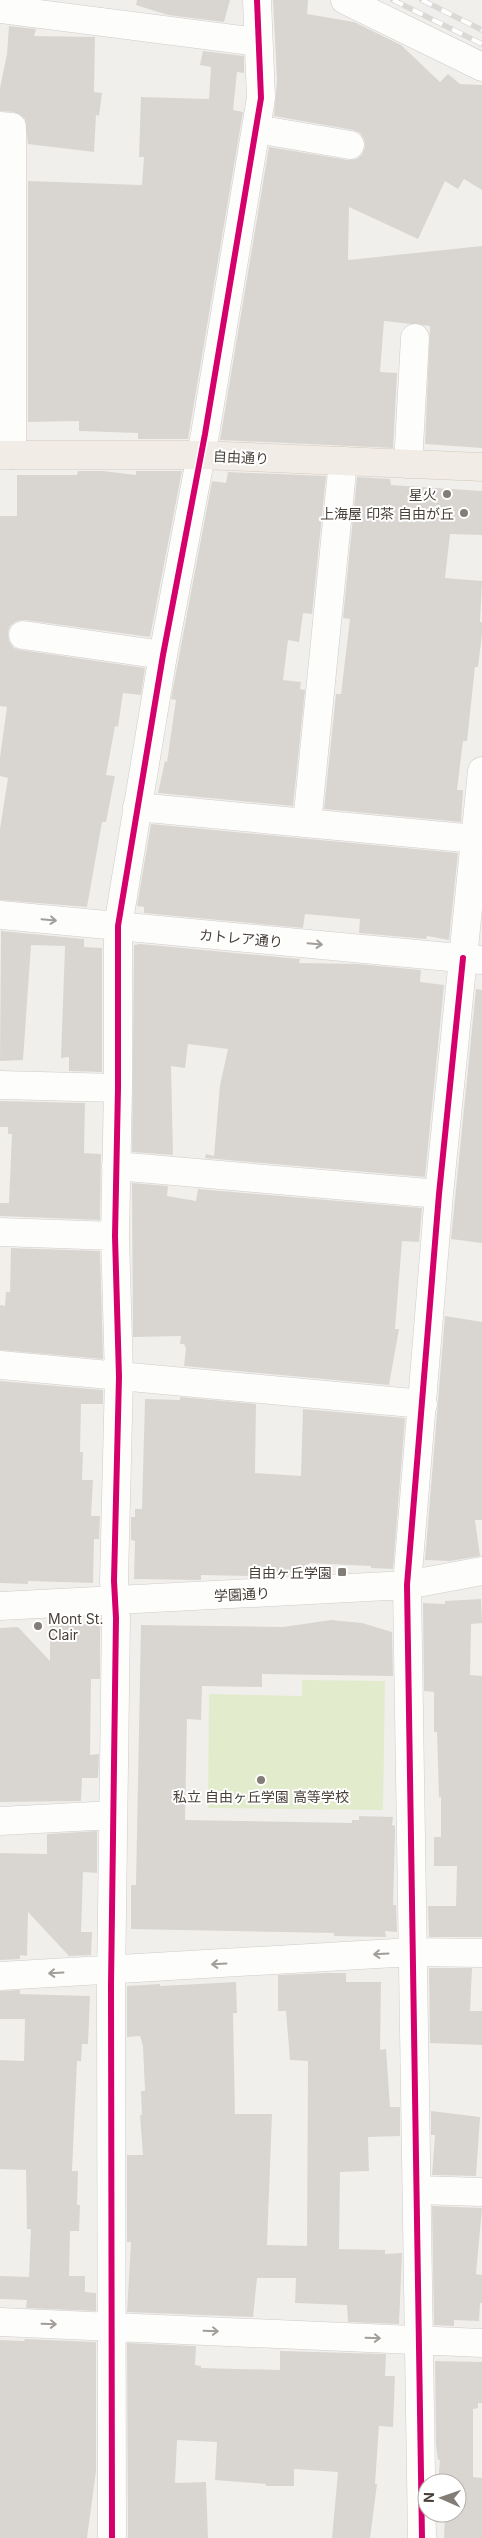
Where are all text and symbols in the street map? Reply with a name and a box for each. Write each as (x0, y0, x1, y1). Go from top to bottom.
street label: 自由通り (213, 447, 269, 467)
place label: 星火 (409, 486, 437, 503)
marker: 星火 (441, 488, 453, 500)
place label: 上海屋 印茶 自由が丘 (320, 505, 454, 522)
marker: 上海屋 印茶 自由が丘 (458, 507, 470, 519)
one-way arrow (40, 915, 56, 925)
street label: カトレア通り (198, 926, 284, 950)
one-way arrow (307, 940, 323, 949)
place label: 自由ヶ丘学園 (248, 1564, 332, 1581)
marker: 自由ヶ丘学園 (336, 1566, 348, 1578)
street label: 学園通り (214, 1584, 270, 1604)
place label: Mont St. Clair (48, 1610, 103, 1643)
marker: Mont St. Clair (32, 1620, 44, 1632)
marker: 私立 自由ヶ丘学園 高等学校 (255, 1774, 267, 1786)
place label: 私立 自由ヶ丘学園 高等学校 (173, 1788, 349, 1805)
one-way arrow (373, 1950, 389, 1959)
one-way arrow (211, 1959, 227, 1968)
one-way arrow (49, 1968, 65, 1977)
one-way arrow (40, 2319, 56, 2329)
one-way arrow (202, 2326, 219, 2336)
one-way arrow (365, 2333, 381, 2343)
north arrow (417, 2473, 467, 2523)
text: N (420, 2492, 437, 2503)

